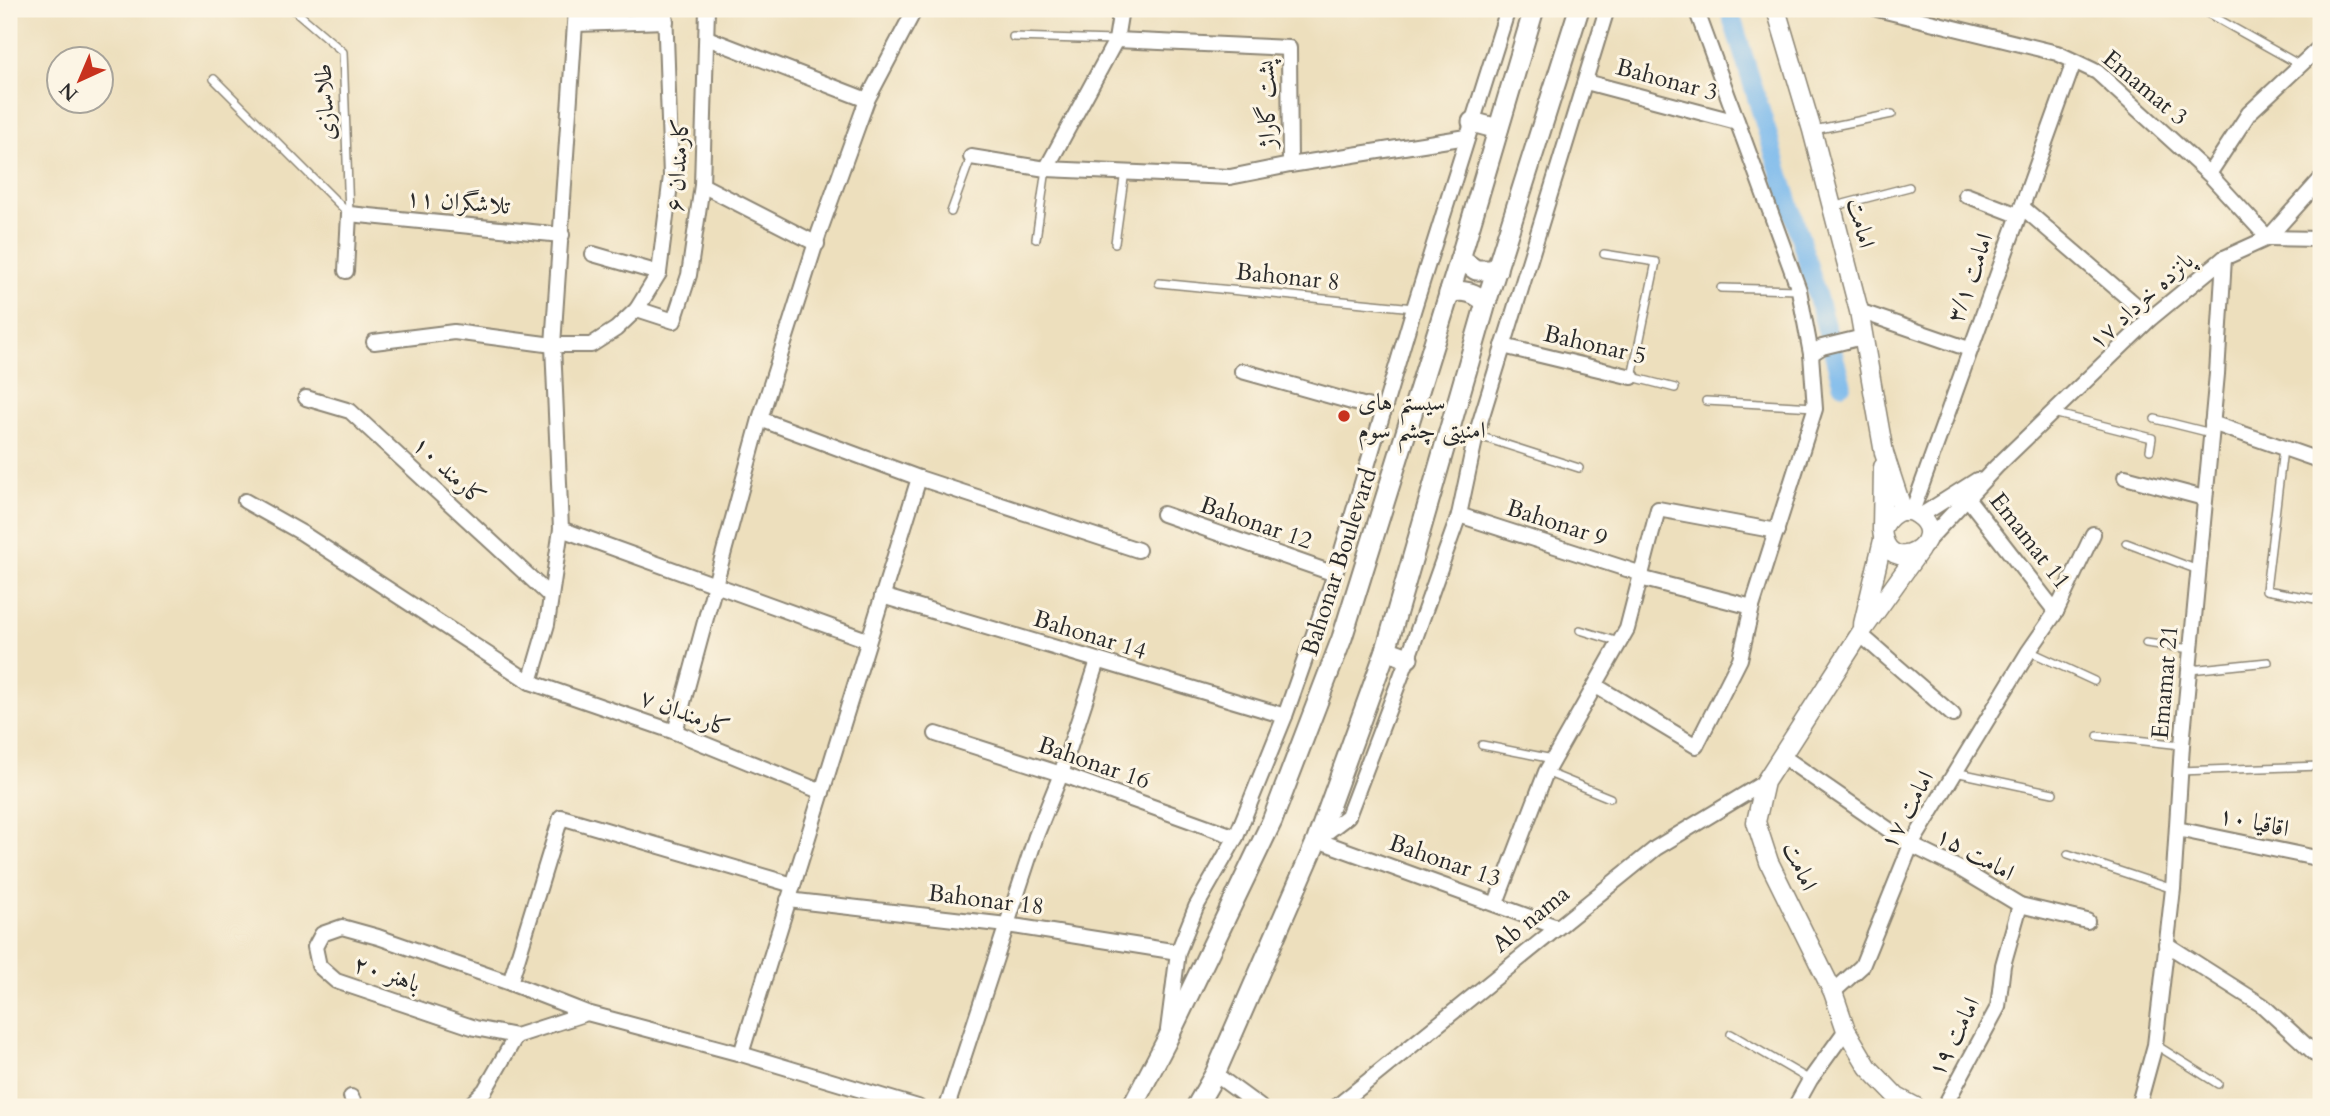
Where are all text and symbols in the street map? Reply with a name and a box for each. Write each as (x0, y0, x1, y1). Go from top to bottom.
street label: Emamat 3 (2095, 42, 2195, 134)
north arrow (46, 46, 116, 116)
street label: Bahonar 3 (1612, 51, 1722, 109)
street label: پشت گاراژ (1250, 58, 1284, 150)
street label: طلاسازی (307, 63, 343, 141)
text: N (54, 76, 84, 107)
street label: کارمندان ۶ (658, 117, 698, 213)
street label: تلاشگران ۱۱ (405, 181, 512, 223)
street label: امامت (1839, 194, 1883, 252)
street label: امامت ۳/۱ (1939, 229, 2001, 327)
street label: پانزده خرداد ۱۷ (2081, 244, 2202, 357)
street label: Bahonar 8 (1234, 255, 1342, 299)
street label: Bahonar 5 (1540, 317, 1650, 373)
place label: سیستم های امنیتی چشم سوم (1358, 386, 1486, 454)
marker: سیستم های امنیتی چشم سوم (1336, 408, 1352, 424)
street label: کارمند ۱۰ (405, 429, 493, 513)
street label: Bahonar Boulevard (1293, 464, 1385, 660)
street label: Emamat 11 (1982, 486, 2078, 596)
street label: Bahonar 12 (1195, 488, 1317, 558)
street label: Bahonar 9 (1502, 491, 1612, 555)
street label: Bahonar 14 (1029, 602, 1151, 668)
street label: Emamat 21 (2144, 623, 2186, 741)
street label: کارمندان ۷ (635, 681, 735, 745)
street label: Bahonar 16 (1033, 728, 1155, 798)
street label: امامت ۱۷ (1872, 765, 1942, 855)
street label: اقاقیا ۱۰ (2216, 799, 2292, 845)
street label: امامت ۱۵ (1930, 819, 2020, 889)
street label: Bahonar 13 (1384, 826, 1506, 896)
street label: امامت (1775, 836, 1825, 896)
street label: Bahonar 18 (926, 877, 1046, 923)
street label: Ab nama (1485, 877, 1577, 960)
street label: باهنر ۲۰ (349, 947, 425, 1001)
street label: امامت ۱۹ (1920, 992, 1988, 1082)

